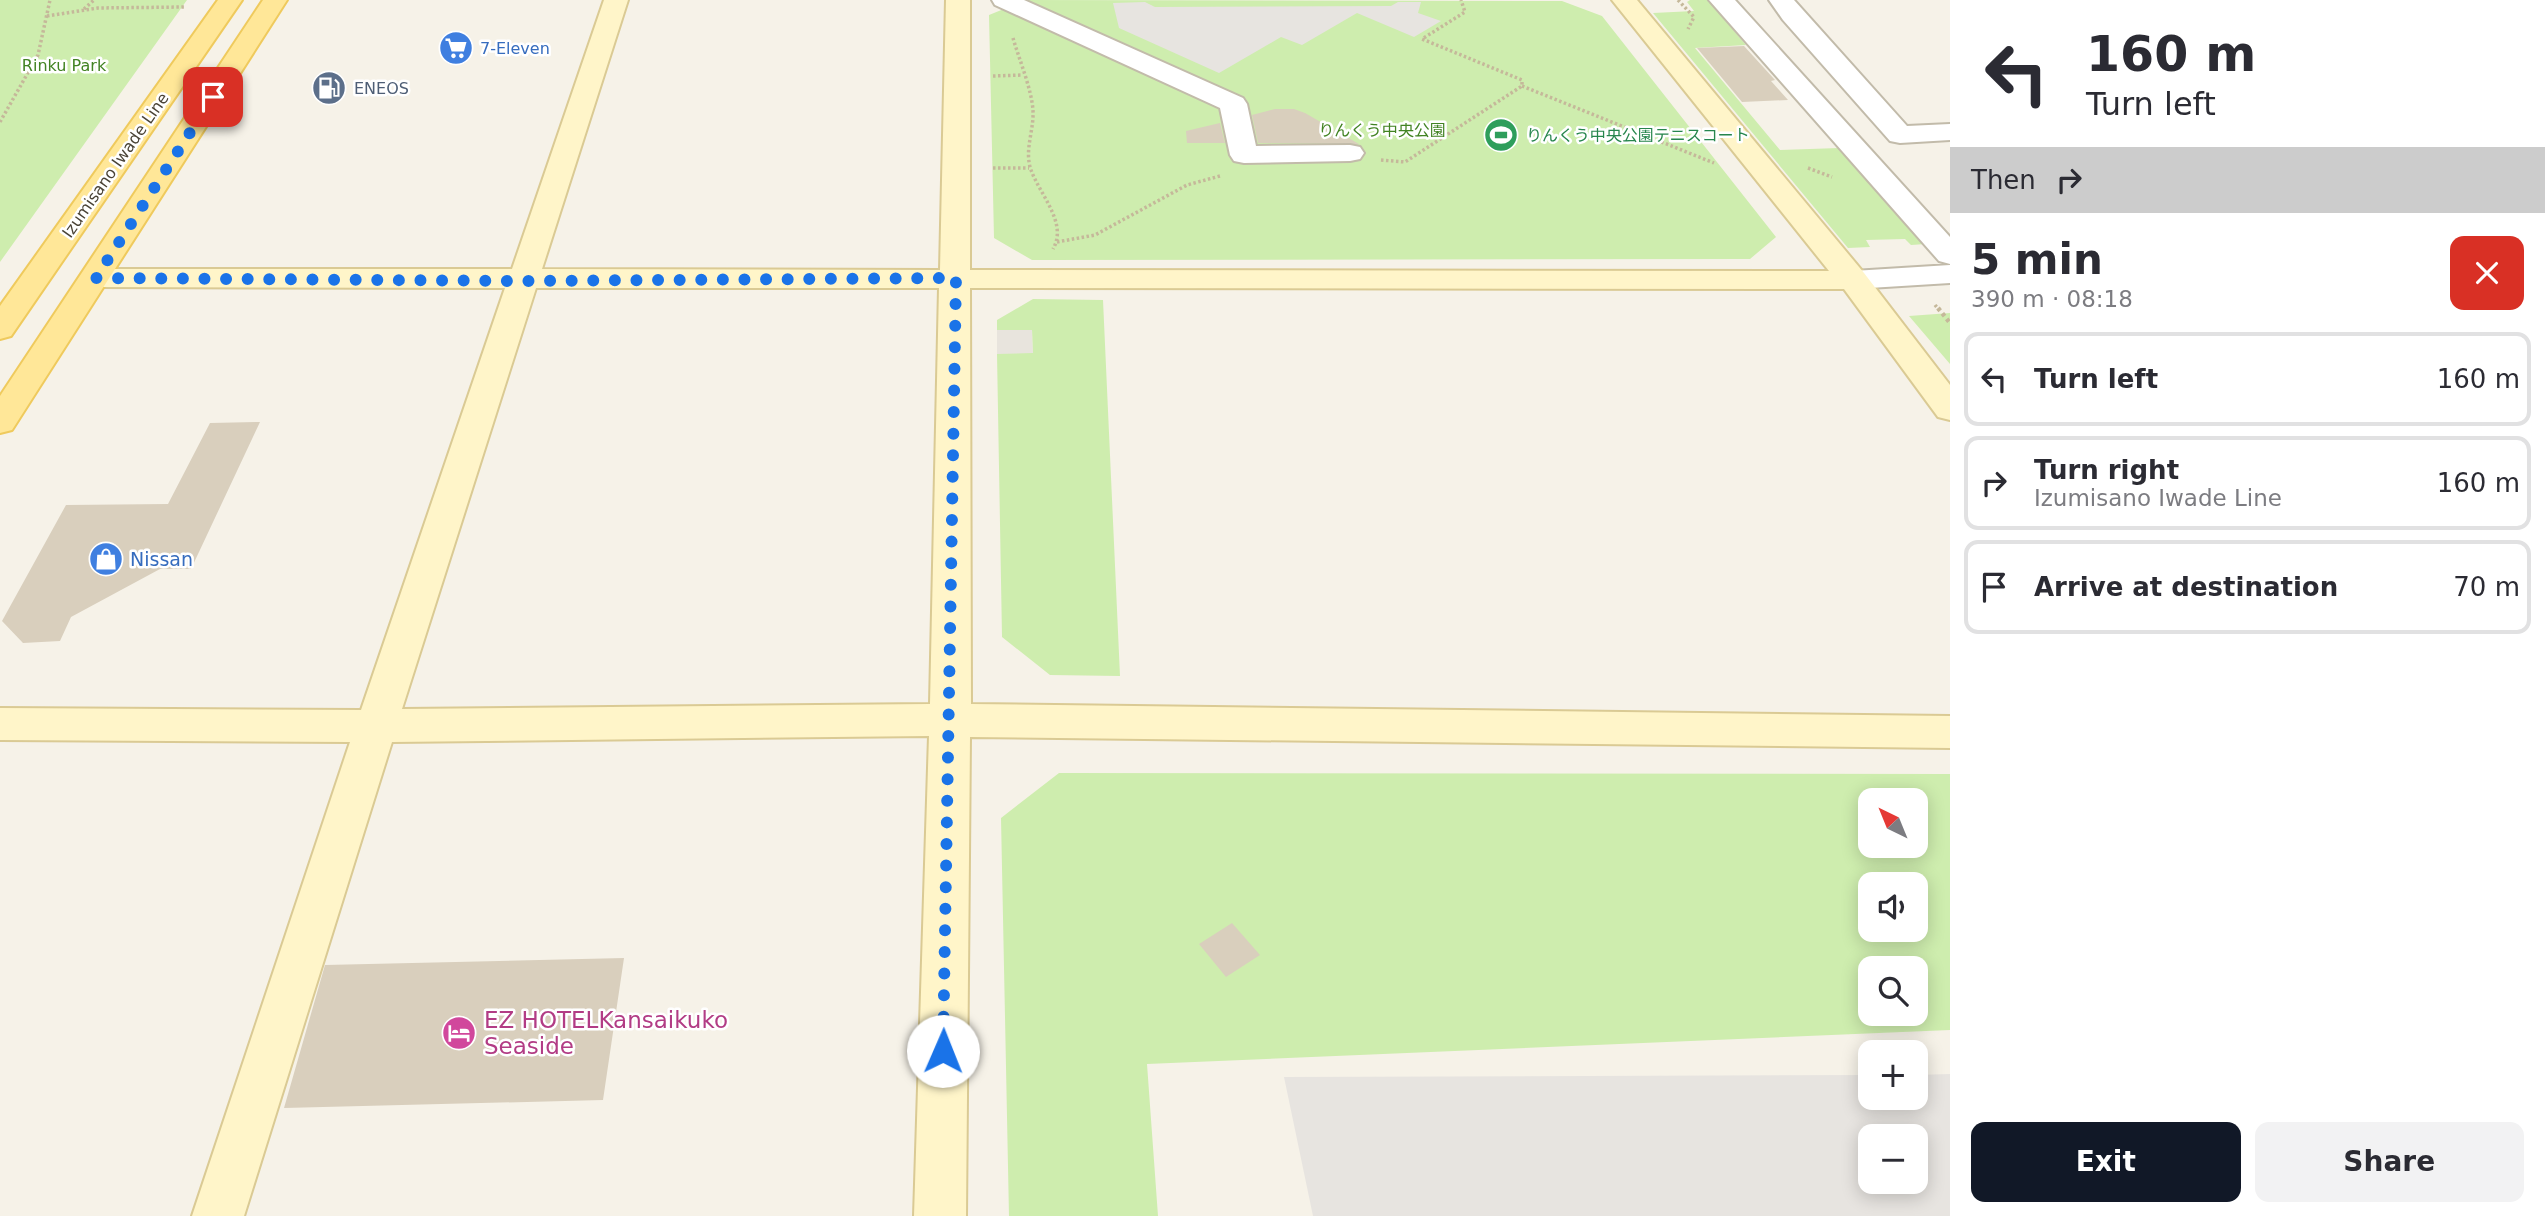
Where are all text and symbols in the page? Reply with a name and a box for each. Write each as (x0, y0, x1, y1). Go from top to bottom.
text: 160 m (2086, 26, 2256, 83)
icon: left (1971, 28, 2062, 119)
supermarket icon: 7-Eleven (437, 29, 475, 67)
place label: 7-Eleven (480, 39, 550, 58)
park label: Rinku Park (22, 56, 107, 75)
pin (183, 67, 243, 127)
fuel station icon: ENEOS (310, 69, 348, 107)
icon: arrive (194, 78, 232, 116)
place label: ENEOS (354, 79, 409, 98)
text: Turn left (2086, 85, 2216, 123)
street label: Izumisano Iwade Line (58, 89, 173, 241)
sports icon: りんくう中央公園テニスコート (1482, 116, 1520, 154)
park label: りんくう中央公園 (1318, 121, 1446, 140)
place label: りんくう中央公園テニスコート (1526, 126, 1750, 145)
icon: right (2050, 161, 2088, 199)
text: Then (1971, 165, 2036, 195)
text: 5 min (1971, 235, 2103, 284)
button: close (2450, 236, 2524, 310)
text: 390 m · 08:18 (1971, 286, 2133, 312)
icon: left (1975, 360, 2013, 398)
text: Turn left (2034, 364, 2158, 394)
text: 160 m (2437, 364, 2520, 394)
text: Turn right (2034, 455, 2179, 485)
icon: right (1975, 464, 2013, 502)
text: 160 m (2437, 468, 2520, 498)
text: Izumisano Iwade Line (2034, 485, 2282, 511)
shop icon: Nissan (87, 540, 125, 578)
place label: Nissan (130, 548, 193, 570)
icon: arrive (1975, 568, 2013, 606)
text: Arrive at destination (2034, 572, 2338, 602)
text: 70 m (2453, 572, 2520, 602)
north arrow (1858, 788, 1928, 858)
map controls (1858, 788, 1928, 1194)
button: sound (1858, 872, 1928, 942)
button: search (1858, 956, 1928, 1026)
place label: EZ HOTELKansaikuko Seaside (484, 1007, 728, 1059)
hotel icon: EZ HOTELKansaikuko Seaside (440, 1014, 478, 1052)
position arrow (906, 1014, 980, 1088)
button: + (1858, 1040, 1928, 1110)
button: Exit (1971, 1122, 2241, 1202)
button: Share (2255, 1122, 2524, 1202)
button: − (1858, 1124, 1928, 1194)

